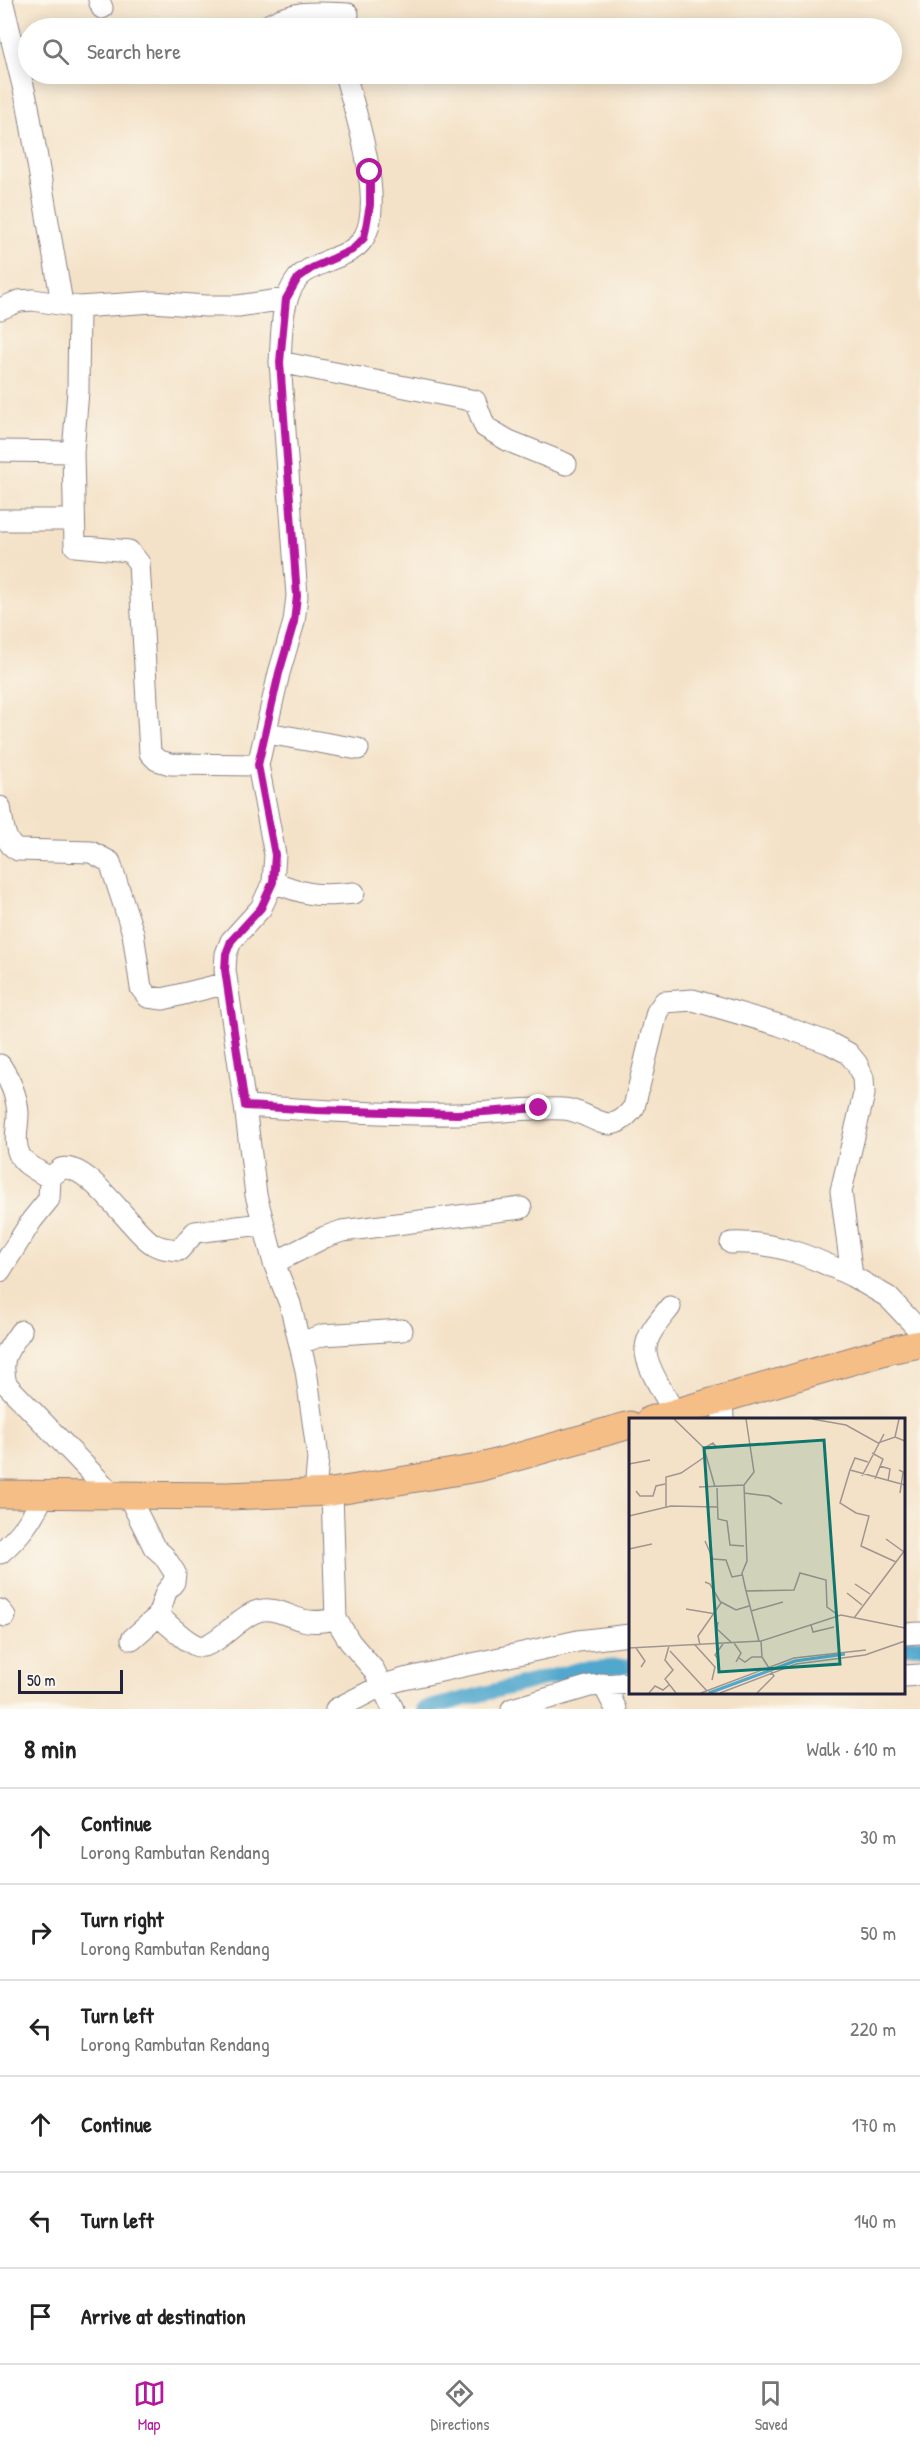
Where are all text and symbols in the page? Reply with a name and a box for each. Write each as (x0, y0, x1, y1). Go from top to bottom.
search box (18, 18, 902, 84)
icon: search (39, 35, 72, 68)
text: Search here (87, 36, 181, 66)
route start (356, 158, 382, 184)
route end (525, 1094, 551, 1120)
inset map (629, 1418, 905, 1694)
scale bar (18, 1667, 123, 1694)
text: 50 m (27, 1669, 56, 1691)
text: 8 min (24, 1731, 77, 1766)
text: Walk · 610 m (807, 1735, 896, 1762)
text: Continue (81, 1808, 152, 1838)
icon: ahead (24, 1820, 57, 1853)
text: 30 m (860, 1823, 896, 1850)
text: Lorong Rambutan Rendang (81, 1838, 270, 1865)
text: Turn right (81, 1904, 164, 1934)
icon: right (24, 1916, 57, 1949)
text: 50 m (860, 1919, 896, 1946)
text: Lorong Rambutan Rendang (81, 1934, 270, 1961)
text: Turn left (81, 2000, 154, 2030)
icon: left (24, 2012, 57, 2045)
text: 220 m (850, 2015, 896, 2042)
text: Lorong Rambutan Rendang (81, 2030, 270, 2057)
icon: ahead (24, 2108, 57, 2141)
text: Continue (81, 2109, 152, 2139)
text: 170 m (852, 2111, 896, 2138)
icon: left (24, 2204, 57, 2237)
text: Turn left (81, 2205, 154, 2235)
text: 140 m (854, 2207, 896, 2234)
icon: arrive (24, 2300, 57, 2333)
text: Arrive at destination (81, 2301, 246, 2331)
tab: Map (133, 2377, 166, 2435)
tab: Directions (431, 2377, 489, 2435)
tab: Saved (754, 2377, 787, 2435)

